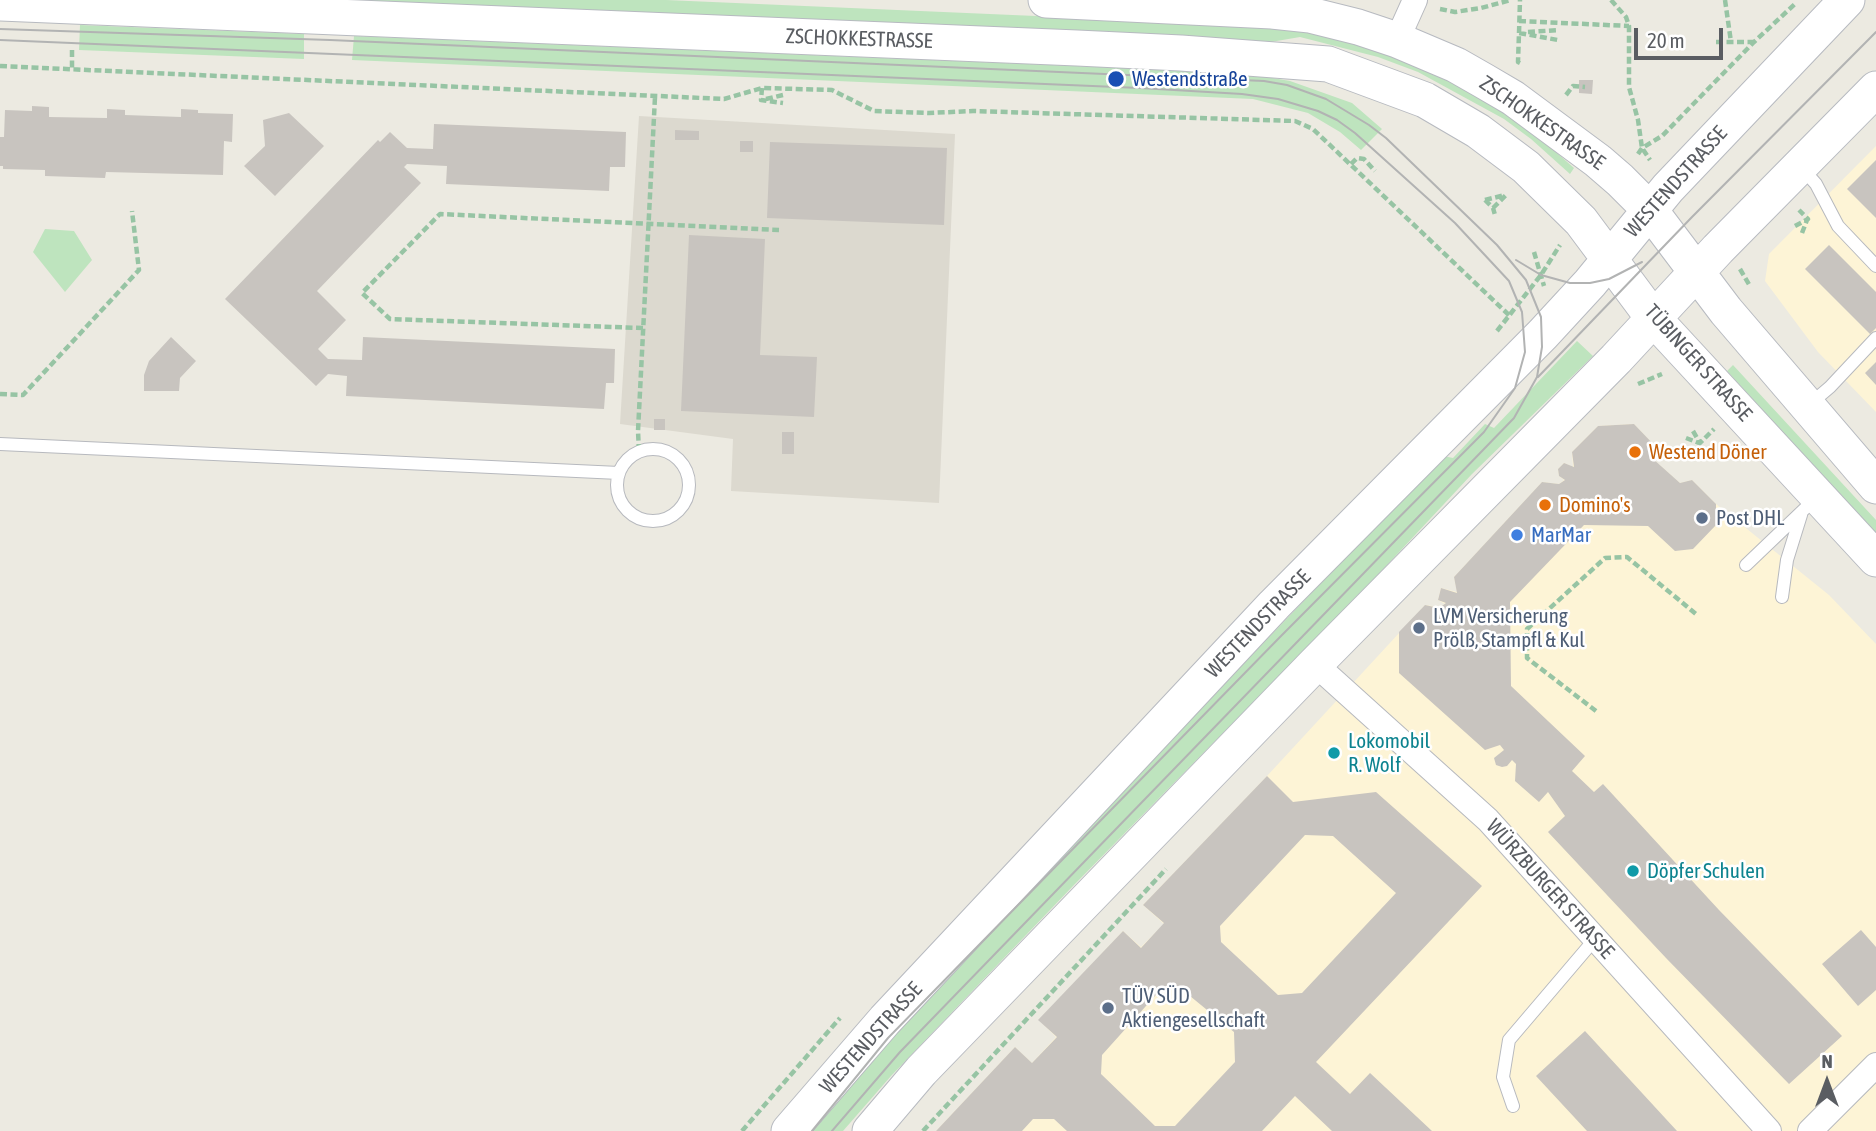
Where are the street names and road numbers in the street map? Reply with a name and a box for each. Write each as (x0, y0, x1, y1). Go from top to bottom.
street label: ZSCHOKKESTRASSE (785, 24, 933, 54)
street label: ZSCHOKKESTRASSE (1475, 70, 1609, 176)
street label: WESTENDSTRASSE (1620, 121, 1732, 243)
street label: TÜBINGER STRASSE (1639, 300, 1757, 426)
street label: WESTENDSTRASSE (1200, 565, 1316, 683)
street label: WÜRZBURGER STRASSE (1481, 814, 1619, 964)
street label: WESTENDSTRASSE (815, 977, 927, 1099)

